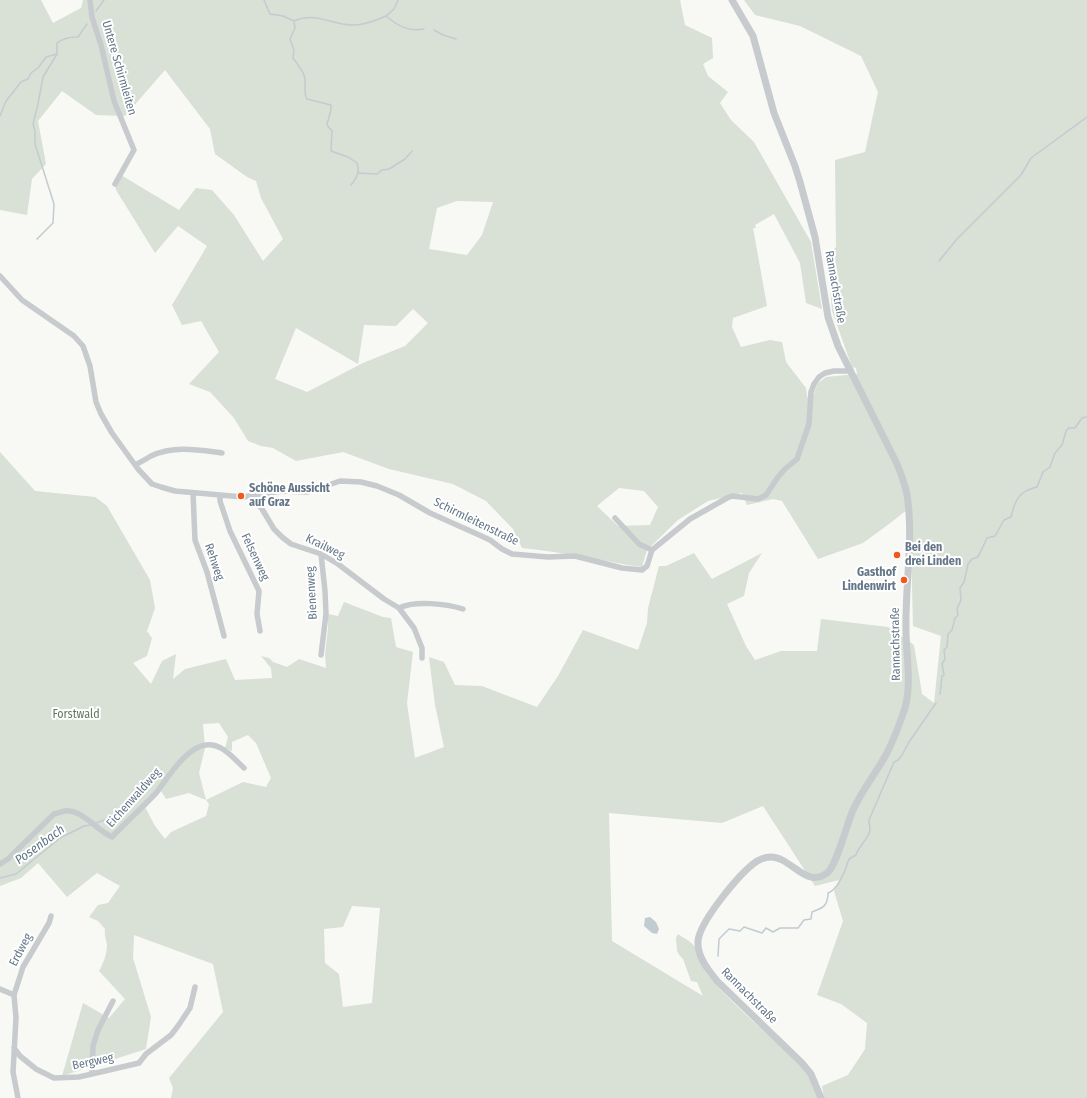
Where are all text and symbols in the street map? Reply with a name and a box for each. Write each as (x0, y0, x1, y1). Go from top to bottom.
street label: Untere Schirmleiten (99, 19, 139, 117)
street label: Rannachstraße (822, 250, 848, 324)
place label: Schöne Aussicht auf Graz (249, 482, 330, 510)
marker: Schöne Aussicht auf Graz (236, 491, 246, 501)
street label: Schirmleitenstraße (431, 495, 521, 549)
street label: Felsenweg (238, 531, 272, 583)
street label: Krailweg (303, 531, 347, 563)
place label: Bei den drei Linden (905, 541, 961, 569)
street label: Rehweg (201, 542, 227, 582)
marker: Bei den drei Linden (892, 550, 902, 560)
street label: Bienenweg (303, 566, 321, 620)
place label: Gasthof Lindenwirt (842, 566, 896, 594)
marker: Gasthof Lindenwirt (899, 575, 909, 585)
street label: Rannachstraße (888, 607, 904, 681)
park label: Forstwald (52, 708, 100, 722)
street label: Eichenwaldweg (104, 765, 164, 831)
water label: Posenbach (12, 822, 68, 868)
street label: Erdweg (6, 931, 36, 969)
street label: Rannachstraße (718, 965, 780, 1027)
street label: Bergweg (71, 1051, 115, 1073)

